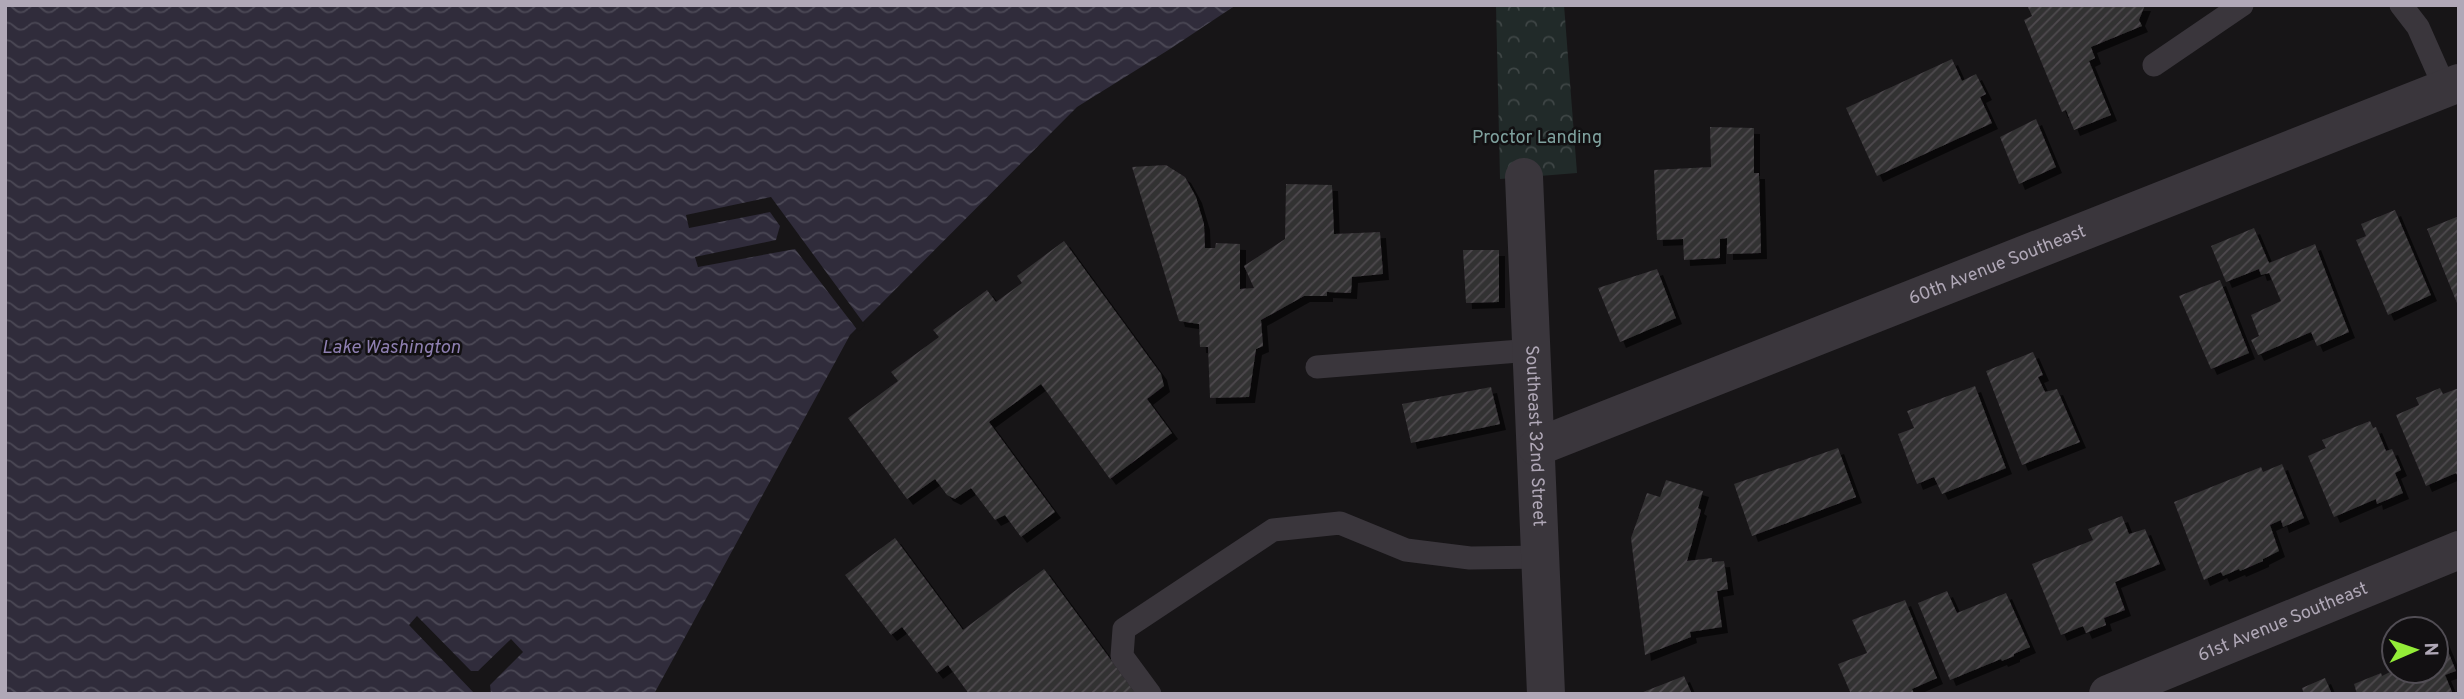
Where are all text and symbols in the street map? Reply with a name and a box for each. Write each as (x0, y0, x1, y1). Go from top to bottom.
park label: Proctor Landing (1472, 127, 1602, 150)
street label: 60th Avenue Southeast (1906, 220, 2089, 311)
water label: Lake Washington (322, 336, 461, 360)
street label: Southeast 32nd Street (1520, 344, 1550, 527)
street label: 61st Avenue Southeast (2194, 577, 2371, 667)
north arrow (2380, 615, 2450, 685)
text: N (2418, 642, 2442, 657)

